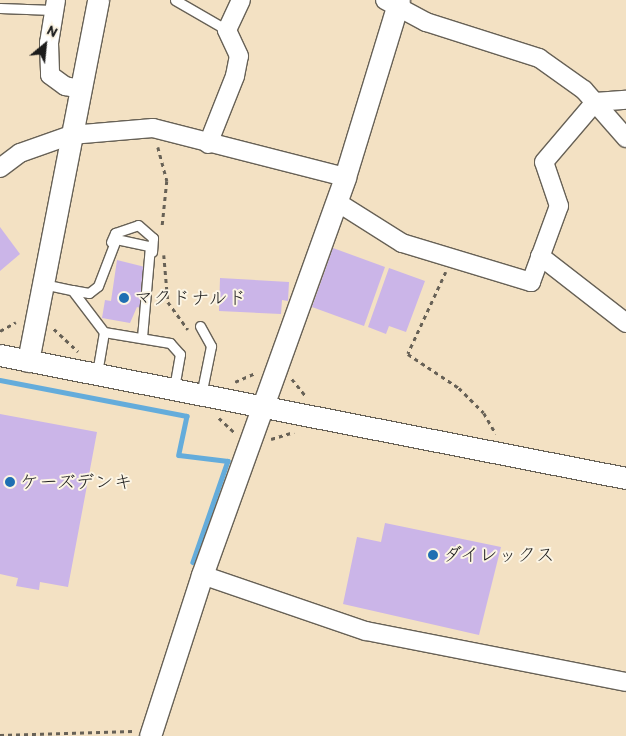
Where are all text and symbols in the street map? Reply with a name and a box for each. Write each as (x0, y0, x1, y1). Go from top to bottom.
north arrow (20, 20, 70, 70)
text: N (44, 22, 60, 41)
place label: マクドナルド (134, 287, 248, 309)
marker: マクドナルド (118, 292, 130, 304)
place label: ケーズデンキ (20, 471, 134, 493)
marker: ケーズデンキ (4, 476, 16, 488)
place label: ダイレックス (443, 544, 557, 566)
marker: ダイレックス (427, 549, 439, 561)

